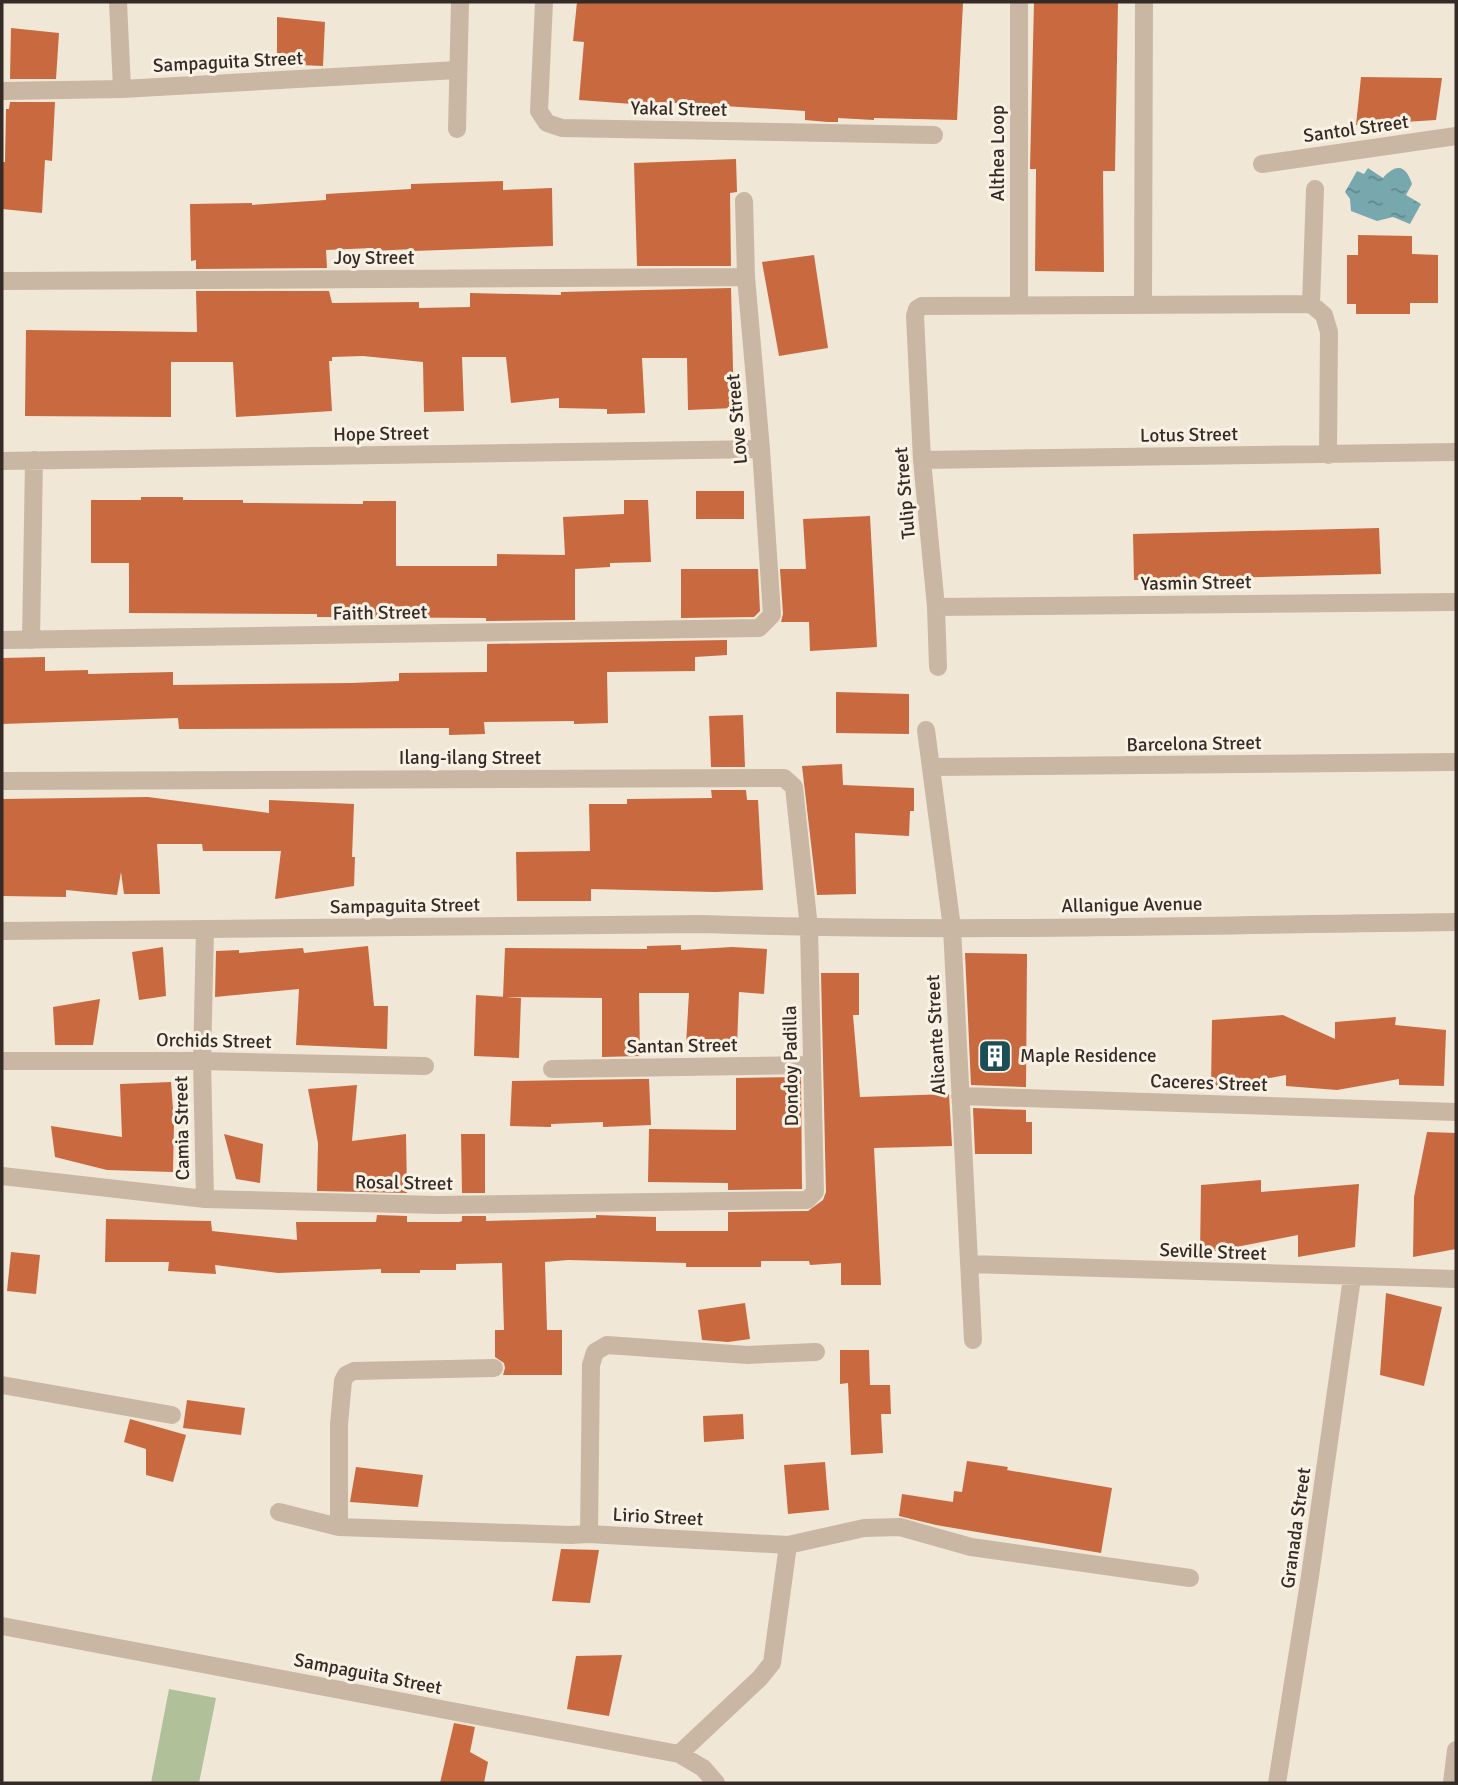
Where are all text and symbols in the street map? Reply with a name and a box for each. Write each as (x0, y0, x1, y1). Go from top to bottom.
street label: Sampaguita Street (152, 46, 304, 78)
street label: Yakal Street (630, 96, 728, 122)
street label: Althea Loop (986, 105, 1010, 201)
street label: Santol Street (1302, 110, 1411, 148)
street label: Joy Street (334, 246, 415, 270)
street label: Love Street (721, 372, 753, 465)
street label: Hope Street (333, 421, 430, 447)
street label: Lotus Street (1140, 422, 1239, 448)
street label: Tulip Street (889, 446, 921, 540)
street label: Yasmin Street (1140, 570, 1252, 596)
street label: Faith Street (332, 600, 428, 626)
street label: Barcelona Street (1126, 731, 1262, 757)
street label: Ilang-ilang Street (399, 746, 542, 770)
street label: Allanigue Avenue (1061, 892, 1203, 918)
street label: Sampaguita Street (330, 893, 481, 919)
street label: Alicante Street (921, 974, 951, 1096)
street label: Dondoy Padilla (778, 1005, 804, 1127)
street label: Orchids Street (156, 1028, 272, 1054)
street label: Santan Street (626, 1033, 738, 1059)
building icon: Maple Residence (976, 1037, 1014, 1075)
place label: Maple Residence (1020, 1044, 1157, 1068)
street label: Caceres Street (1150, 1069, 1268, 1097)
street label: Camia Street (169, 1075, 195, 1180)
street label: Rosal Street (355, 1170, 454, 1196)
street label: Seville Street (1159, 1238, 1267, 1266)
street label: Granada Street (1276, 1466, 1316, 1590)
street label: Lirio Street (612, 1503, 704, 1531)
street label: Sampaguita Street (292, 1648, 444, 1700)

